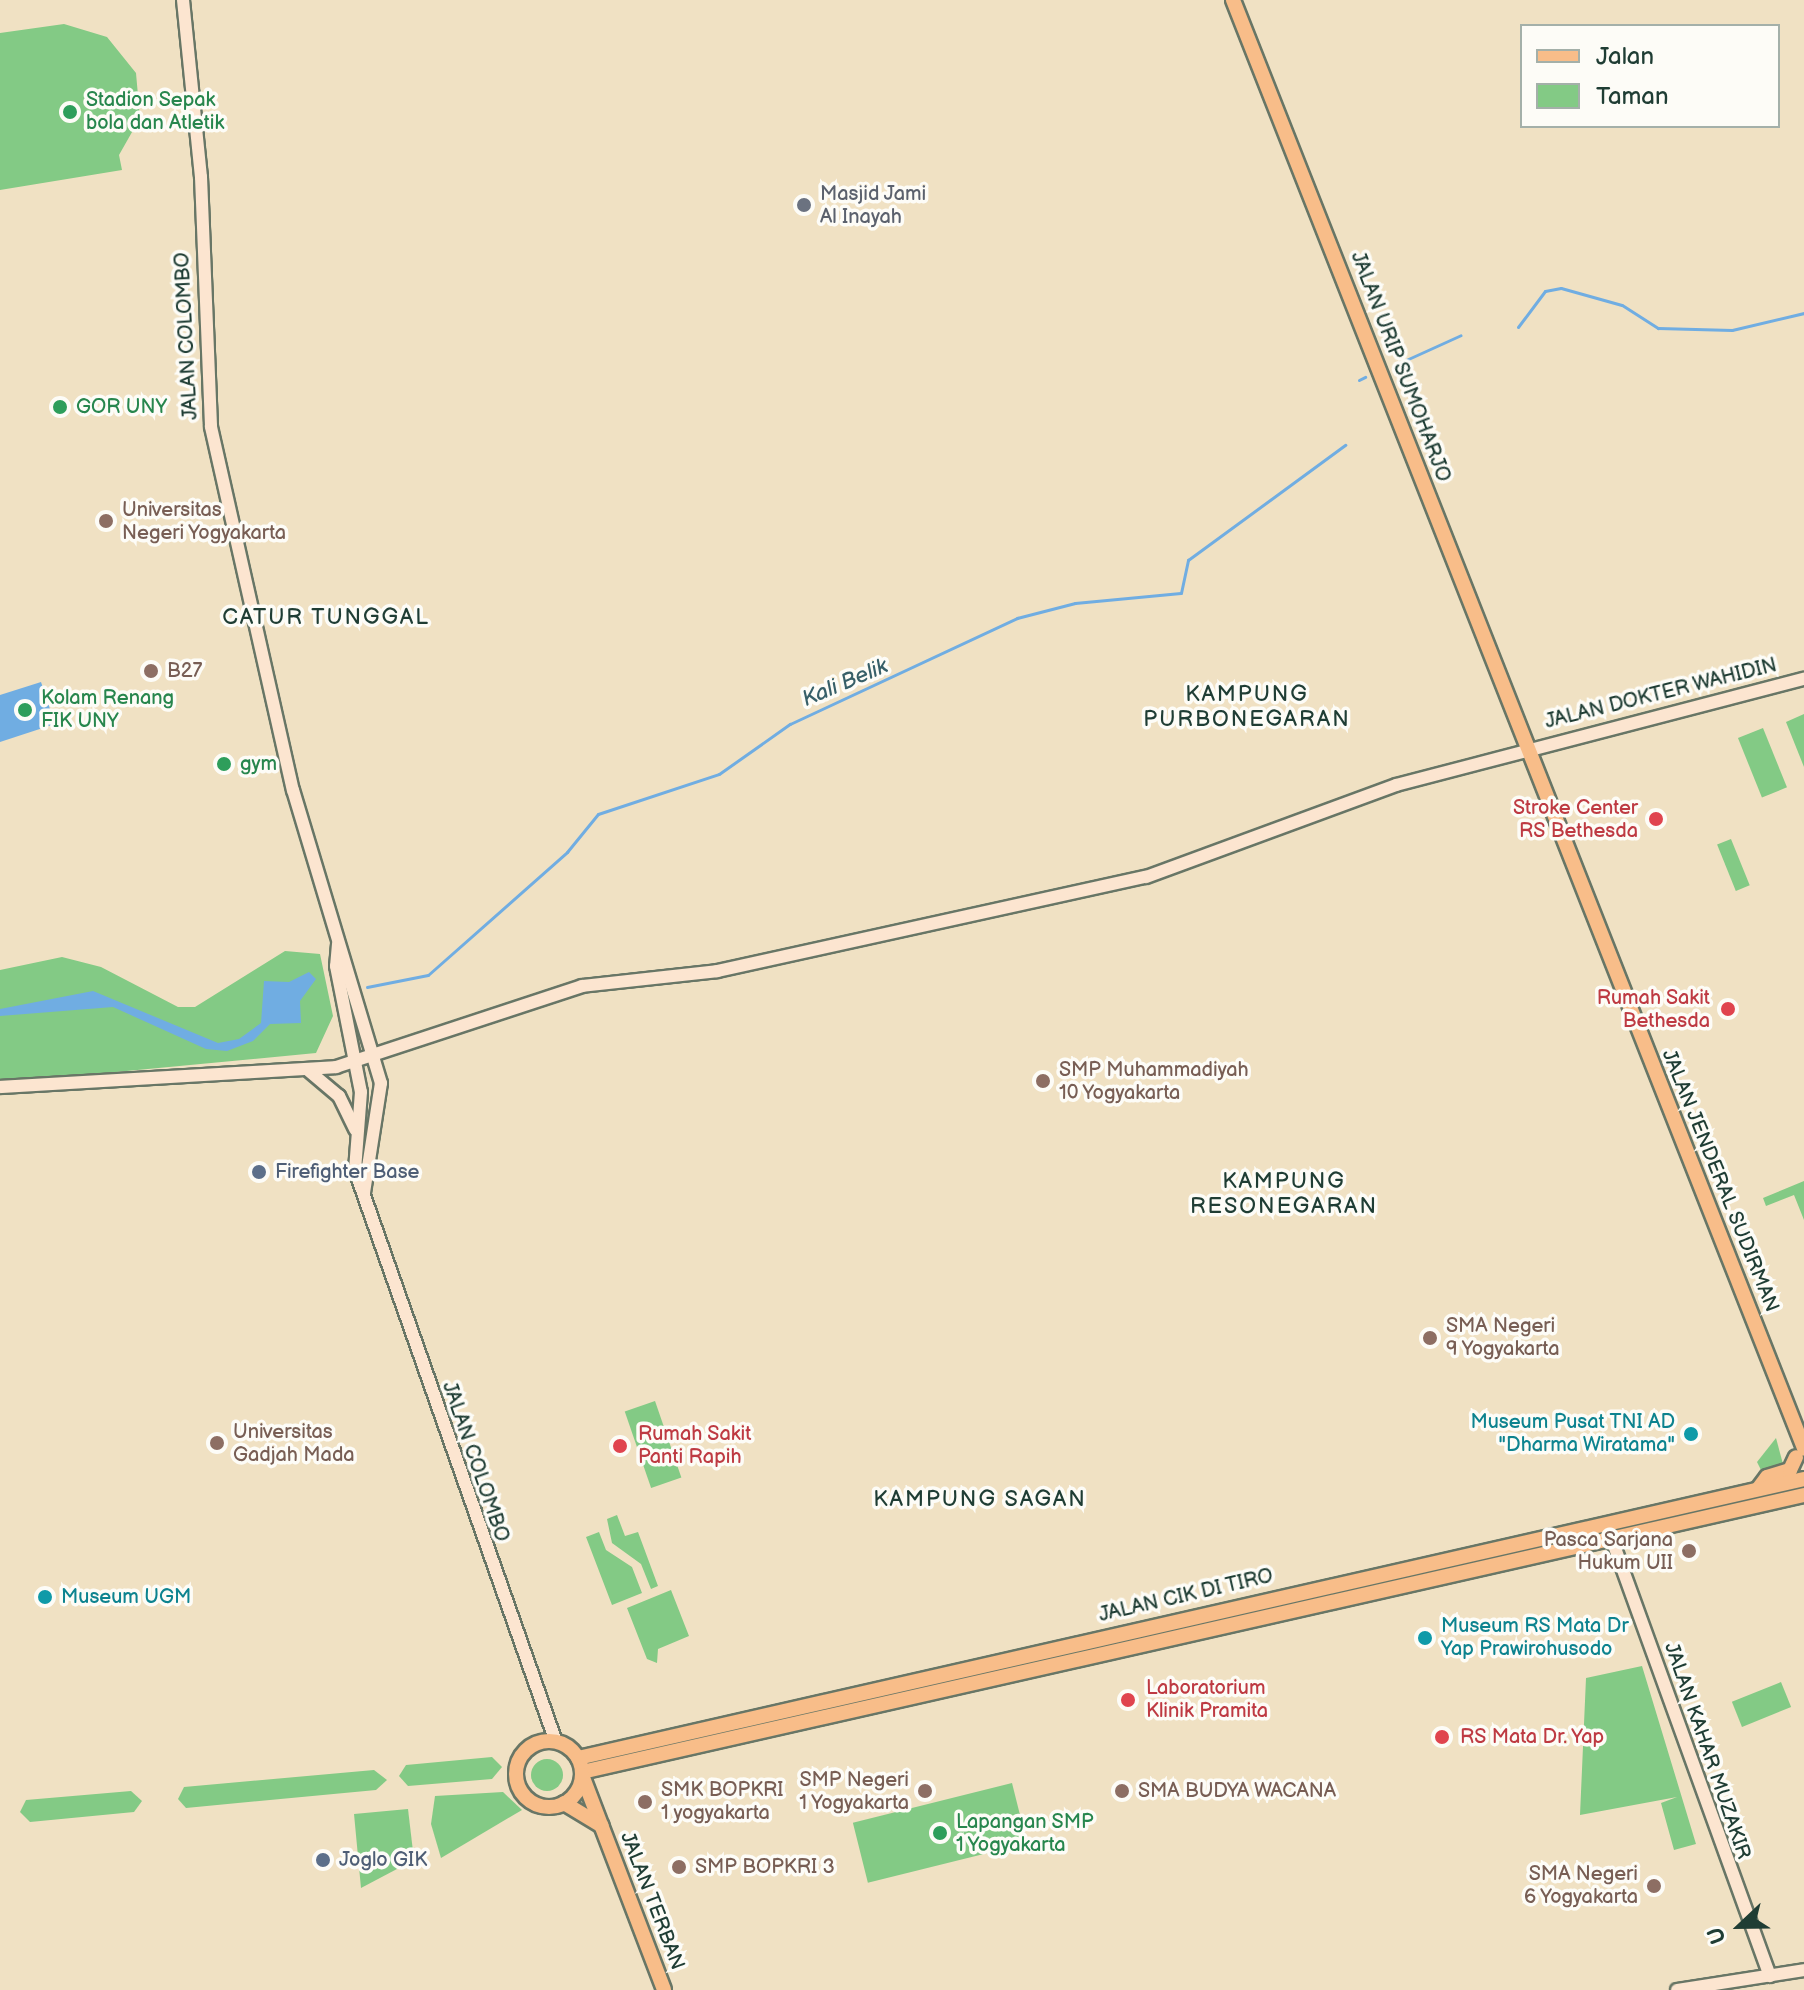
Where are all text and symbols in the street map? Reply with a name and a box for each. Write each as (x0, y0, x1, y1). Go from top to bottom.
legend (1520, 24, 1780, 128)
text: Jalan (1596, 42, 1654, 71)
text: Taman (1596, 82, 1668, 111)
place label: Stadion Sepak bola dan Atletik (86, 88, 224, 135)
marker: Stadion Sepak bola dan Atletik (61, 103, 79, 121)
place label: Masjid Jami Al Inayah (820, 182, 927, 229)
marker: Masjid Jami Al Inayah (795, 196, 813, 214)
street label: JALAN URIP SUMOHARJO (1345, 248, 1455, 486)
street label: JALAN COLOMBO (171, 252, 203, 420)
place label: GOR UNY (76, 395, 167, 419)
marker: GOR UNY (51, 398, 69, 416)
place label: Universitas Negeri Yogyakarta (122, 498, 287, 545)
marker: Universitas Negeri Yogyakarta (97, 512, 115, 530)
district label: CATUR TUNGGAL (222, 605, 430, 631)
water label: Kali Belik (798, 653, 892, 713)
street label: JALAN DOKTER WAHIDIN (1542, 653, 1780, 735)
place label: B27 (167, 659, 202, 683)
marker: B27 (142, 662, 160, 680)
district label: KAMPUNG PURBONEGARAN (1143, 681, 1351, 732)
place label: Kolam Renang FIK UNY (41, 686, 174, 733)
marker: Kolam Renang FIK UNY (16, 701, 34, 719)
place label: gym (240, 752, 277, 776)
marker: gym (215, 755, 233, 773)
place label: Stroke Center RS Bethesda (1513, 796, 1638, 843)
marker: Stroke Center RS Bethesda (1645, 808, 1667, 830)
place label: Rumah Sakit Bethesda (1596, 986, 1710, 1033)
marker: Rumah Sakit Bethesda (1717, 998, 1739, 1020)
street label: JALAN JENDERAL SUDIRMAN (1656, 1046, 1784, 1316)
place label: SMP Muhammadiyah 10 Yogyakarta (1059, 1058, 1249, 1105)
marker: SMP Muhammadiyah 10 Yogyakarta (1034, 1072, 1052, 1090)
place label: Firefighter Base (275, 1160, 419, 1184)
marker: Firefighter Base (250, 1163, 268, 1181)
district label: KAMPUNG RESONEGARAN (1190, 1168, 1378, 1220)
place label: SMA Negeri 9 Yogyakarta (1446, 1314, 1561, 1361)
marker: SMA Negeri 9 Yogyakarta (1421, 1329, 1439, 1347)
street label: JALAN COLOMBO (436, 1379, 514, 1545)
place label: Museum Pusat TNI AD "Dharma Wiratama" (1470, 1410, 1675, 1457)
place label: Universitas Gadjah Mada (233, 1420, 355, 1467)
place label: Rumah Sakit Panti Rapih (638, 1422, 752, 1469)
marker: Museum Pusat TNI AD "Dharma Wiratama" (1682, 1425, 1700, 1443)
marker: Universitas Gadjah Mada (208, 1434, 226, 1452)
marker: Rumah Sakit Panti Rapih (609, 1435, 631, 1457)
district label: KAMPUNG SAGAN (873, 1487, 1087, 1513)
place label: Pasca Sarjana Hukum UII (1543, 1528, 1673, 1575)
marker: Pasca Sarjana Hukum UII (1680, 1542, 1698, 1560)
street label: JALAN CIK DI TIRO (1096, 1564, 1276, 1628)
place label: Museum UGM (61, 1585, 191, 1609)
marker: Museum UGM (36, 1588, 54, 1606)
place label: Museum RS Mata Dr Yap Prawirohusodo (1441, 1614, 1629, 1661)
marker: Museum RS Mata Dr Yap Prawirohusodo (1416, 1629, 1434, 1647)
street label: JALAN KAHAR MUZAKIR (1659, 1640, 1755, 1862)
place label: Laboratorium Klinik Pramita (1146, 1676, 1268, 1723)
marker: Laboratorium Klinik Pramita (1117, 1689, 1139, 1711)
place label: RS Mata Dr. Yap (1460, 1725, 1605, 1749)
marker: RS Mata Dr. Yap (1431, 1726, 1453, 1748)
place label: SMP Negeri 1 Yogyakarta (798, 1768, 909, 1815)
place label: SMK BOPKRI 1 yogyakarta (661, 1778, 783, 1825)
place label: SMA BUDYA WACANA (1138, 1779, 1337, 1803)
marker: SMP Negeri 1 Yogyakarta (916, 1782, 934, 1800)
marker: SMA BUDYA WACANA (1113, 1782, 1131, 1800)
marker: SMK BOPKRI 1 yogyakarta (636, 1793, 654, 1811)
place label: Lapangan SMP 1 Yogyakarta (956, 1810, 1094, 1857)
marker: Lapangan SMP 1 Yogyakarta (931, 1824, 949, 1842)
street label: JALAN TERBAN (615, 1828, 689, 1974)
place label: Joglo GIK (339, 1848, 427, 1872)
marker: Joglo GIK (314, 1851, 332, 1869)
place label: SMP BOPKRI 3 (695, 1855, 835, 1879)
marker: SMP BOPKRI 3 (670, 1858, 688, 1876)
place label: SMA Negeri 6 Yogyakarta (1523, 1862, 1638, 1909)
marker: SMA Negeri 6 Yogyakarta (1645, 1877, 1663, 1895)
north arrow (1700, 1886, 1780, 1966)
text: U (1702, 1923, 1733, 1948)

